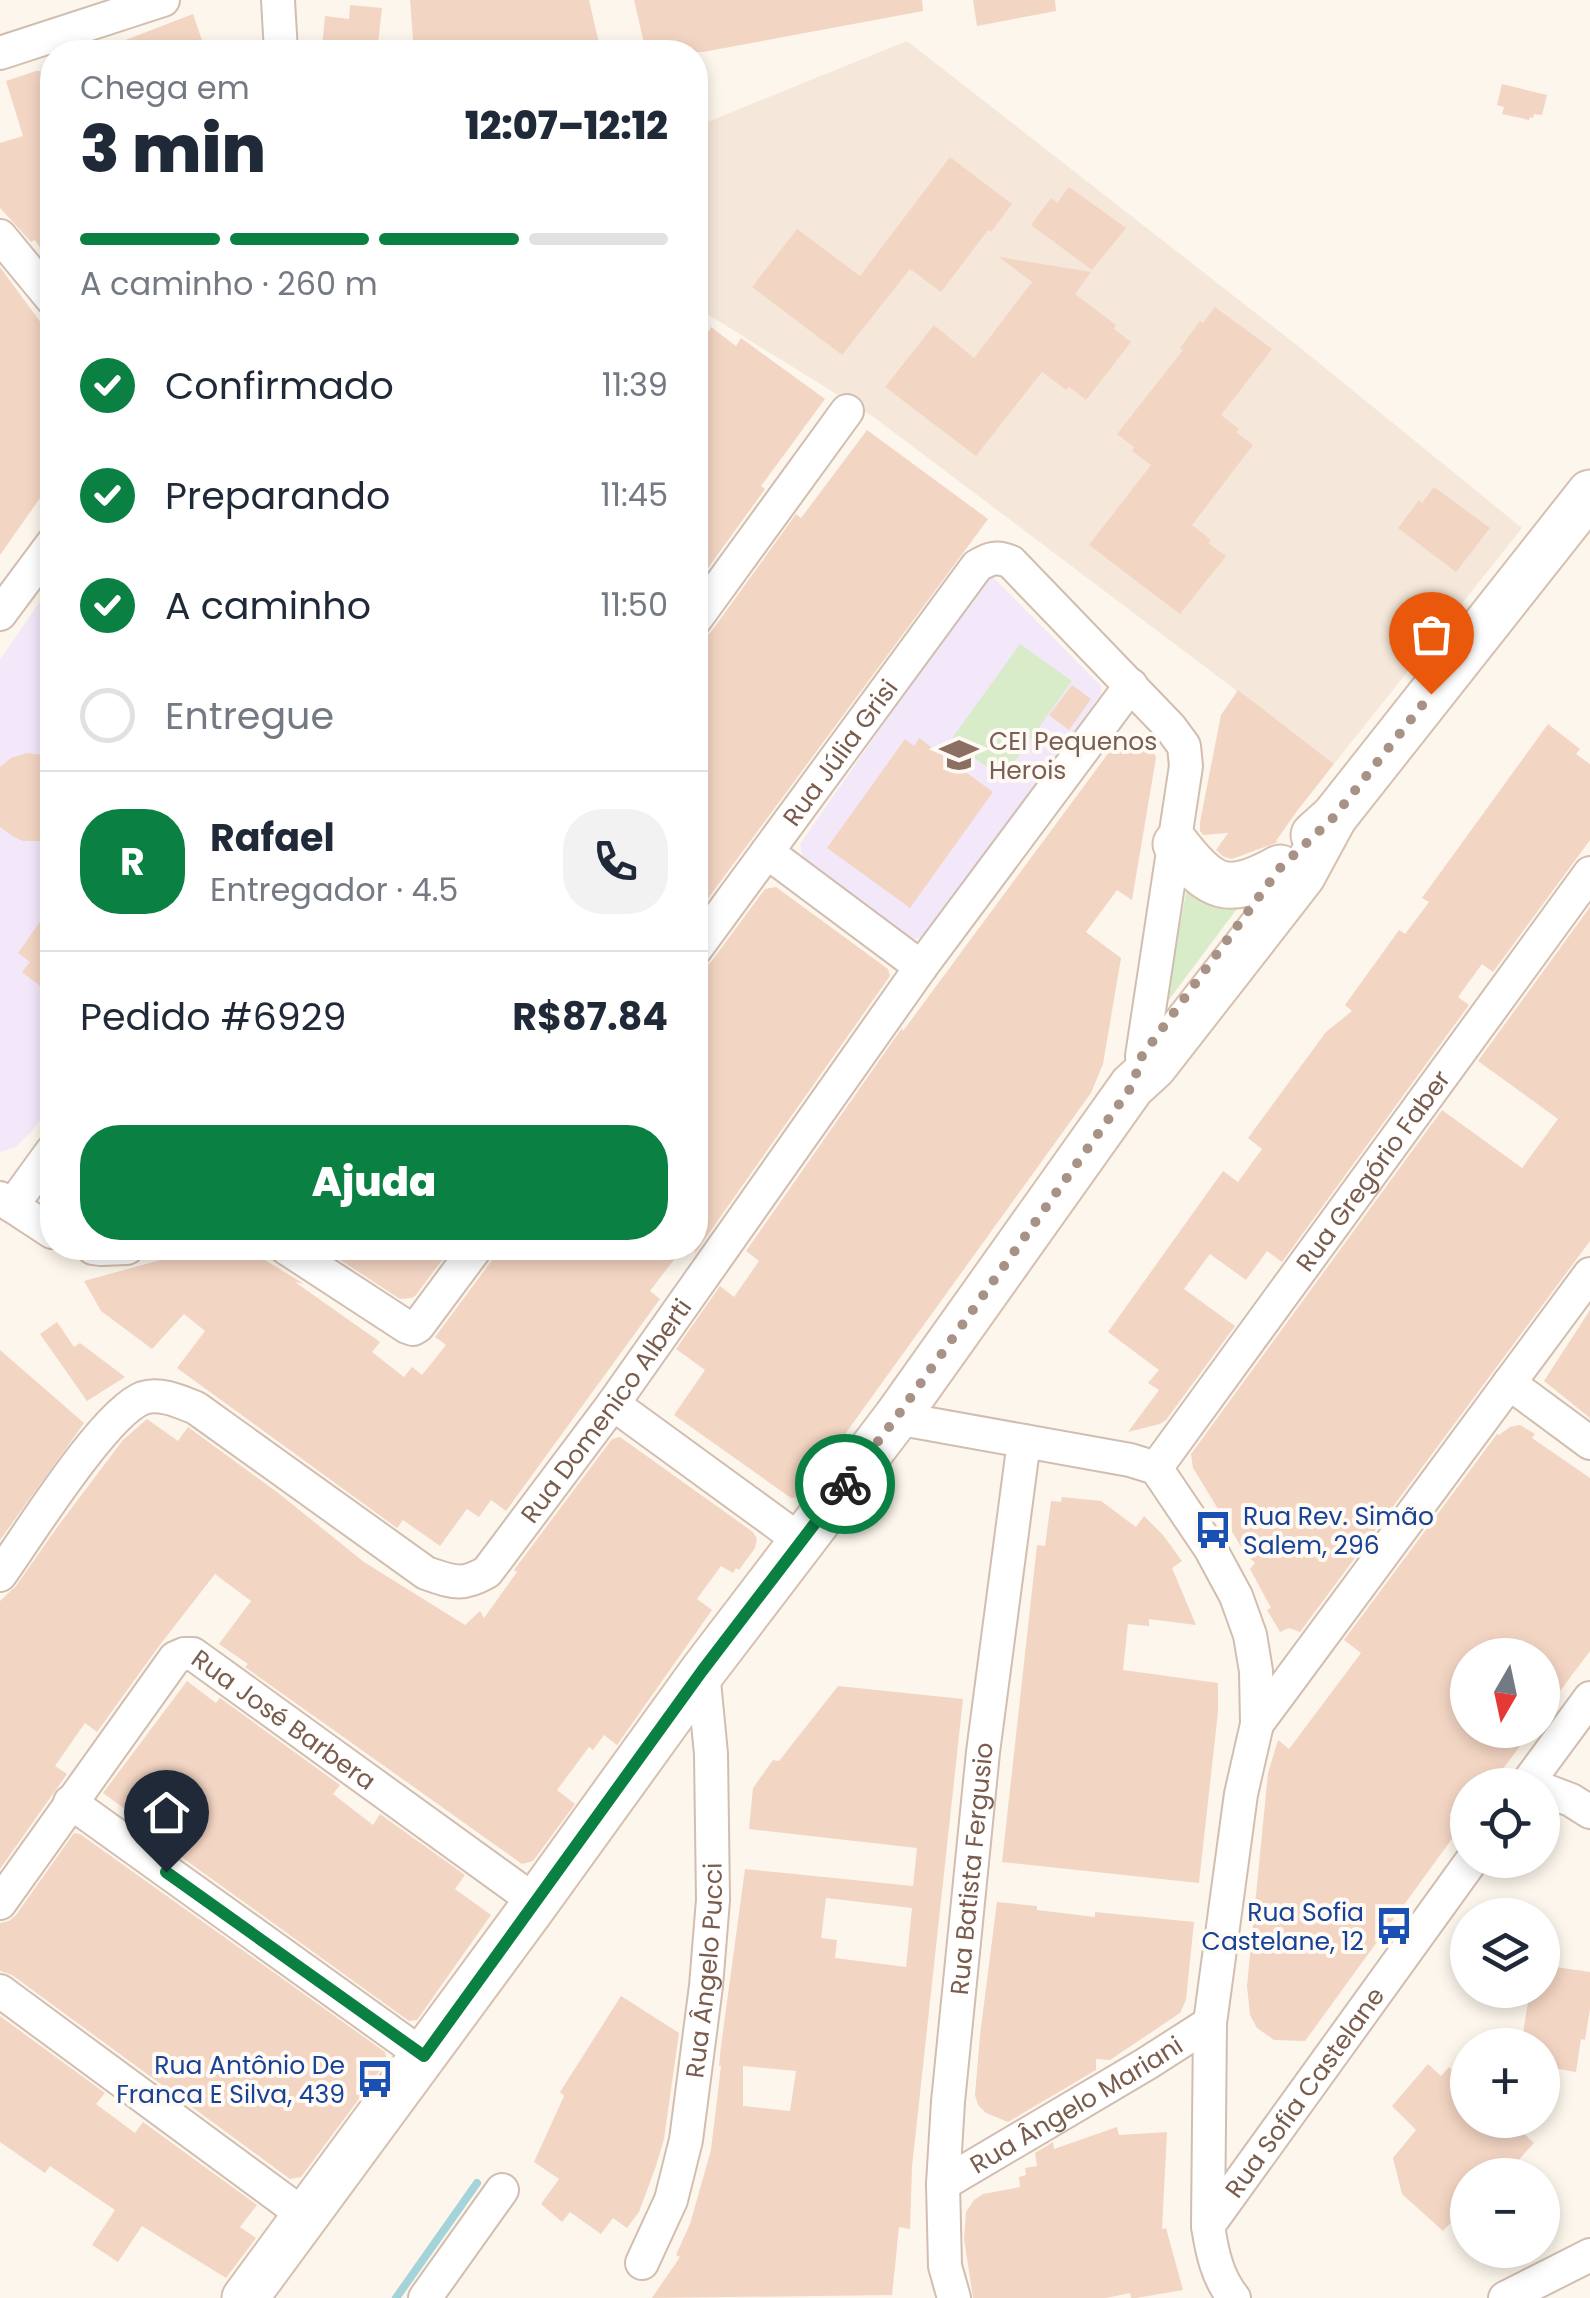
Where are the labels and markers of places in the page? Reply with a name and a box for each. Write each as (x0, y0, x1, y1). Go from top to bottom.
pin (1389, 592, 1474, 695)
place label: CEI Pequenos Herois (989, 724, 1157, 788)
school or university icon: CEI Pequenos Herois (938, 734, 980, 776)
place label: Rua Rev. Simão Salem, 296 (1243, 1499, 1434, 1563)
bus stop icon: Rua Rev. Simão Salem, 296 (1192, 1509, 1234, 1551)
pin (124, 1770, 209, 1873)
place label: Rua Sofia Castelane, 12 (1202, 1895, 1364, 1959)
bus stop icon: Rua Sofia Castelane, 12 (1373, 1905, 1415, 1947)
place label: Rua Antônio De Franca E Silva, 439 (116, 2048, 345, 2112)
bus stop icon: Rua Antônio De Franca E Silva, 439 (354, 2058, 396, 2100)

